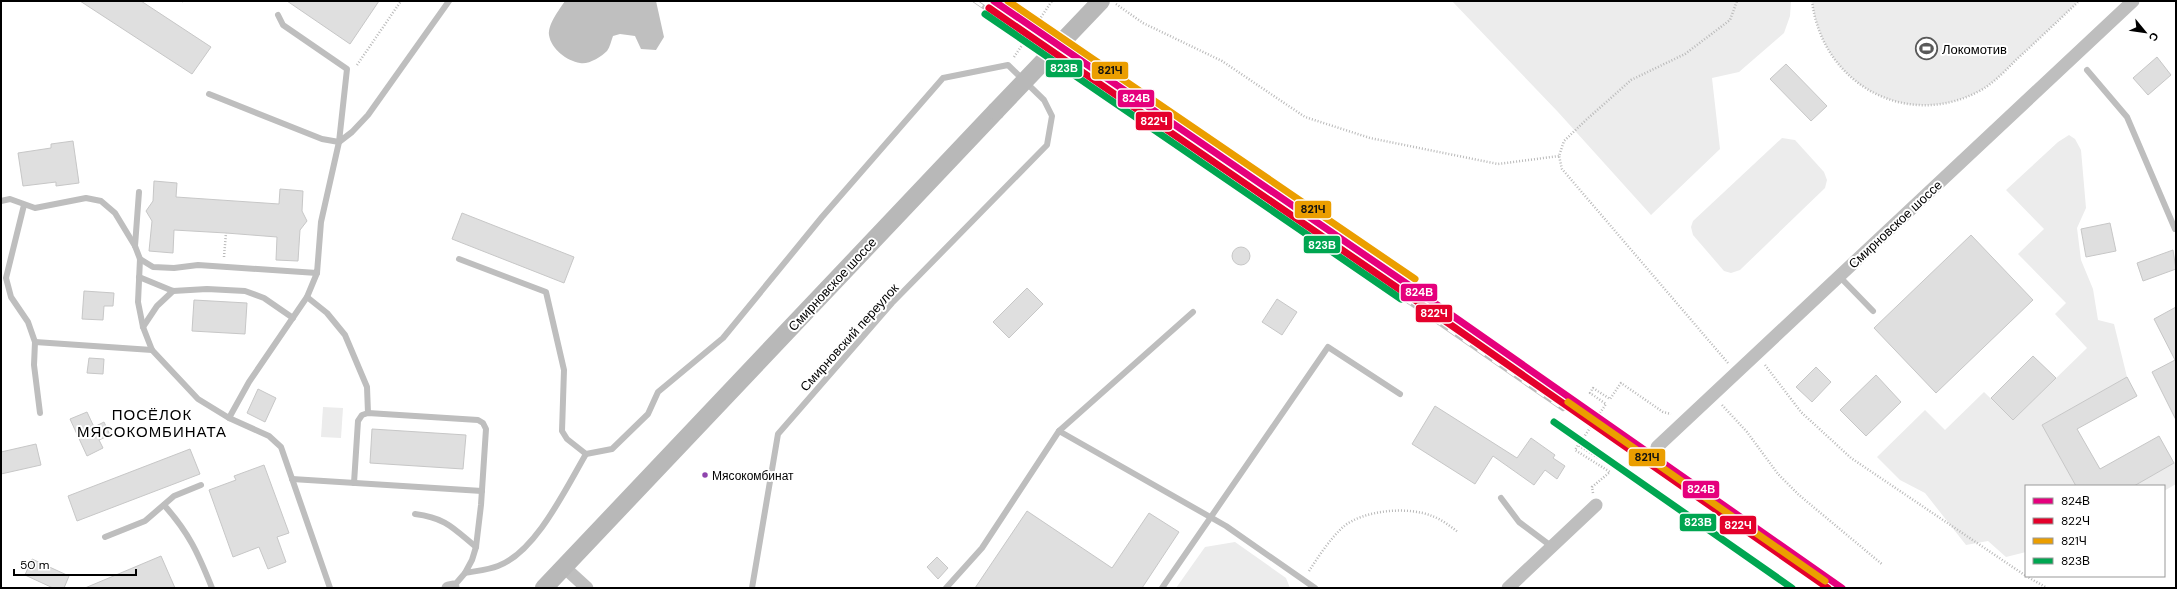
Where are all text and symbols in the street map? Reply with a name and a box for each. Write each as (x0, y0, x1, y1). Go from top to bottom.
north arrow (2125, 12, 2165, 52)
text: С (2146, 30, 2162, 44)
sports icon: Локомотив (1914, 36, 1940, 62)
place label: Локомотив (1942, 41, 2007, 58)
line badge: 823В (1045, 59, 1083, 78)
text: 823В (1050, 61, 1078, 75)
line badge: 821Ч (1091, 61, 1129, 80)
text: 821Ч (1098, 63, 1122, 77)
line badge: 824В (1117, 89, 1155, 108)
text: 824В (1122, 91, 1150, 105)
line badge: 822Ч (1135, 111, 1173, 131)
text: 822Ч (1140, 114, 1168, 128)
street label: Смирновское шоссе (1845, 176, 1946, 272)
line badge: 821Ч (1294, 200, 1332, 219)
text: 821Ч (1301, 202, 1325, 216)
street label: Смирновское шоссе (784, 234, 880, 335)
line badge: 823В (1303, 235, 1341, 254)
text: 823В (1308, 238, 1336, 252)
street label: Смирновский переулок (796, 280, 903, 395)
line badge: 824В (1400, 283, 1438, 302)
text: 824В (1405, 285, 1433, 299)
line badge: 822Ч (1415, 304, 1453, 323)
text: 822Ч (1420, 306, 1448, 320)
district label: ПОСЁЛОК МЯСОКОМБИНАТА (77, 405, 227, 442)
line badge: 821Ч (1628, 448, 1666, 467)
text: 821Ч (1635, 450, 1659, 464)
place label: Мясокомбинат (712, 468, 794, 484)
marker: Мясокомбинат (700, 470, 710, 480)
line badge: 824В (1682, 480, 1720, 499)
text: 824В (1687, 482, 1715, 496)
legend (2025, 485, 2165, 577)
text: 824В (2061, 493, 2090, 509)
line badge: 823В (1679, 513, 1717, 532)
text: 822Ч (2061, 513, 2090, 529)
text: 823В (1684, 515, 1712, 529)
line badge: 822Ч (1719, 515, 1757, 535)
text: 822Ч (1724, 518, 1752, 532)
text: 821Ч (2061, 533, 2087, 549)
scale bar (14, 551, 136, 577)
text: 823В (2061, 553, 2090, 569)
text: 50 m (20, 557, 49, 573)

